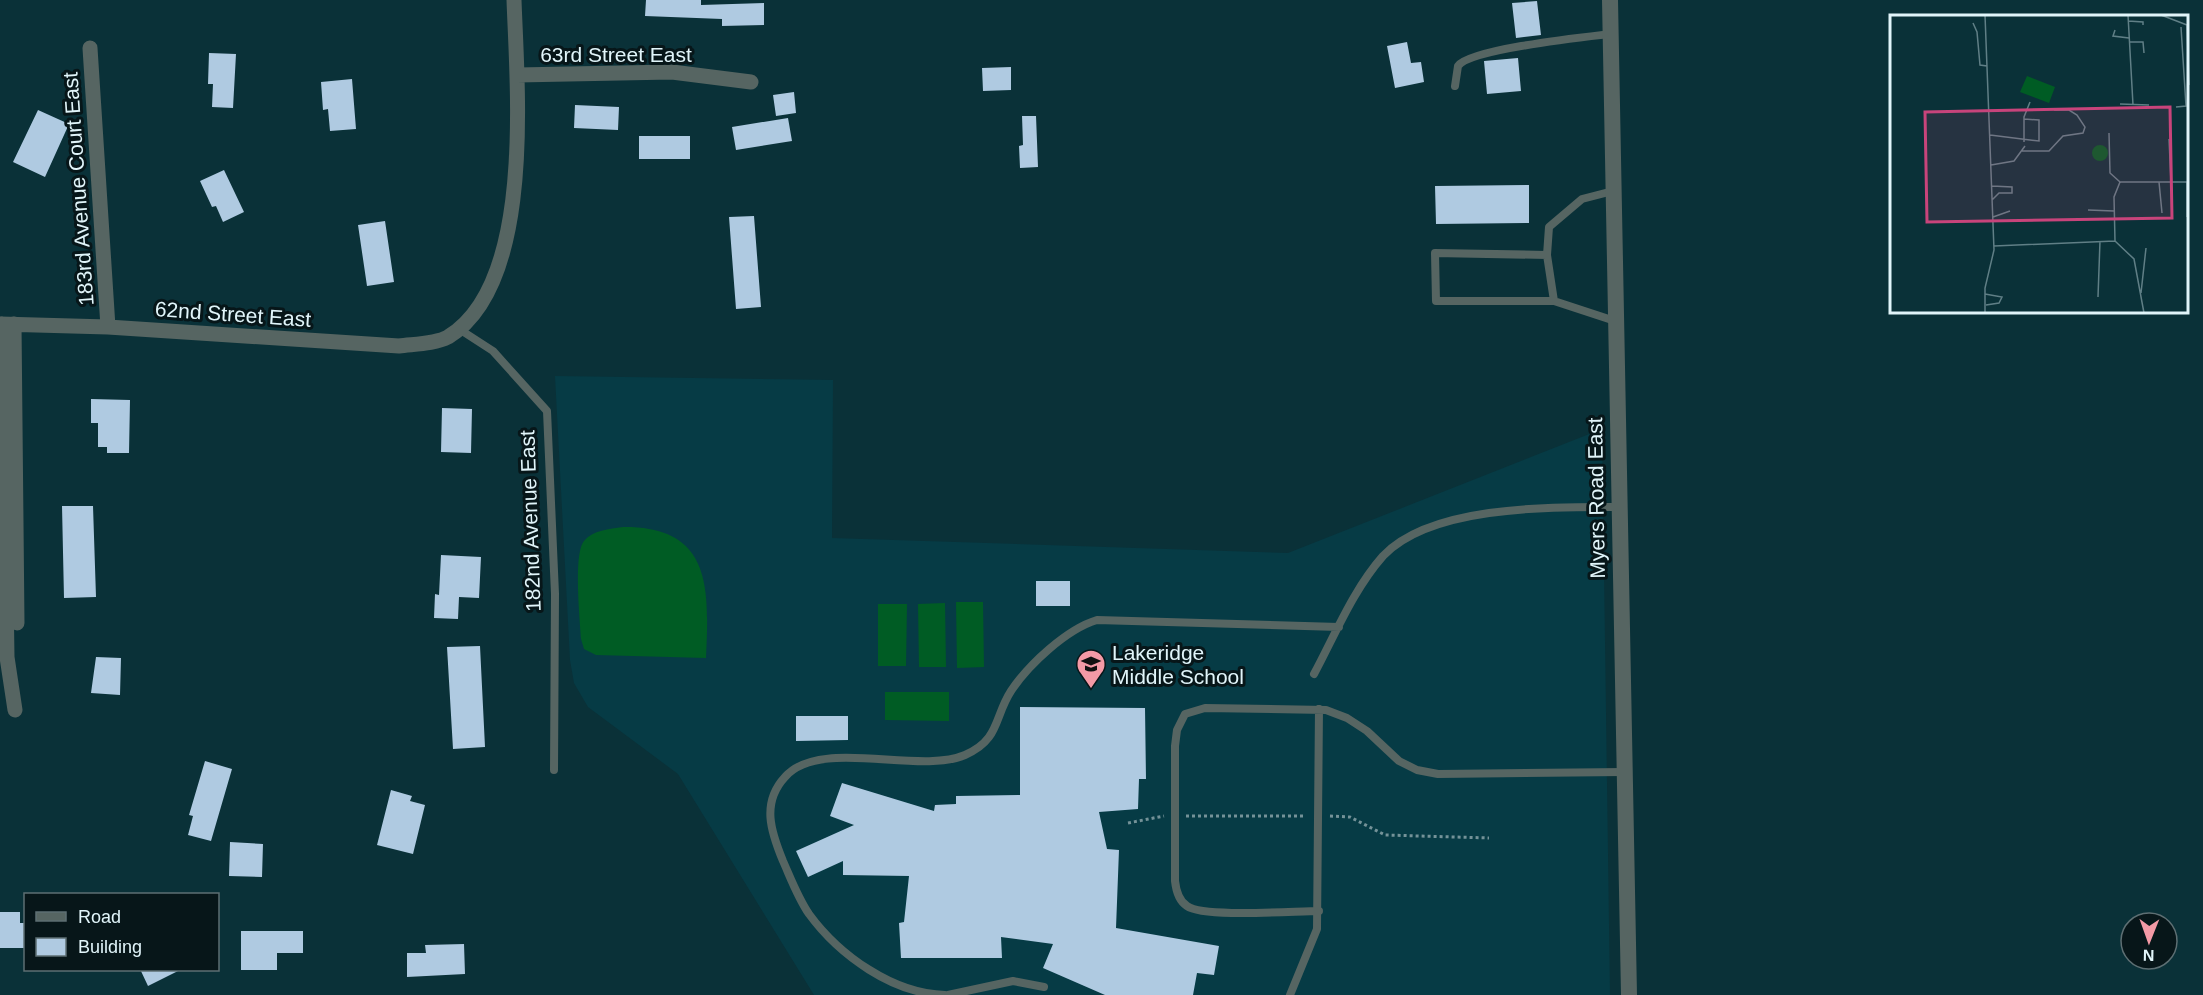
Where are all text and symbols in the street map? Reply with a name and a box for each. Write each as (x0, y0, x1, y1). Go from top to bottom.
inset map (1890, 15, 2188, 314)
street label: 63rd Street East (540, 43, 692, 66)
street label: 183rd Avenue Court East (58, 71, 98, 307)
street label: 62nd Street East (154, 297, 312, 331)
street label: Myers Road East (1583, 417, 1609, 579)
street label: 182nd Avenue East (515, 430, 545, 612)
place label: Lakeridge Middle School (1112, 641, 1244, 688)
school or university icon: Lakeridge Middle School (1075, 648, 1107, 690)
legend (24, 893, 219, 971)
text: Road (78, 907, 121, 927)
north arrow (2119, 911, 2179, 971)
text: Building (78, 937, 142, 957)
text: N (2143, 947, 2155, 964)

